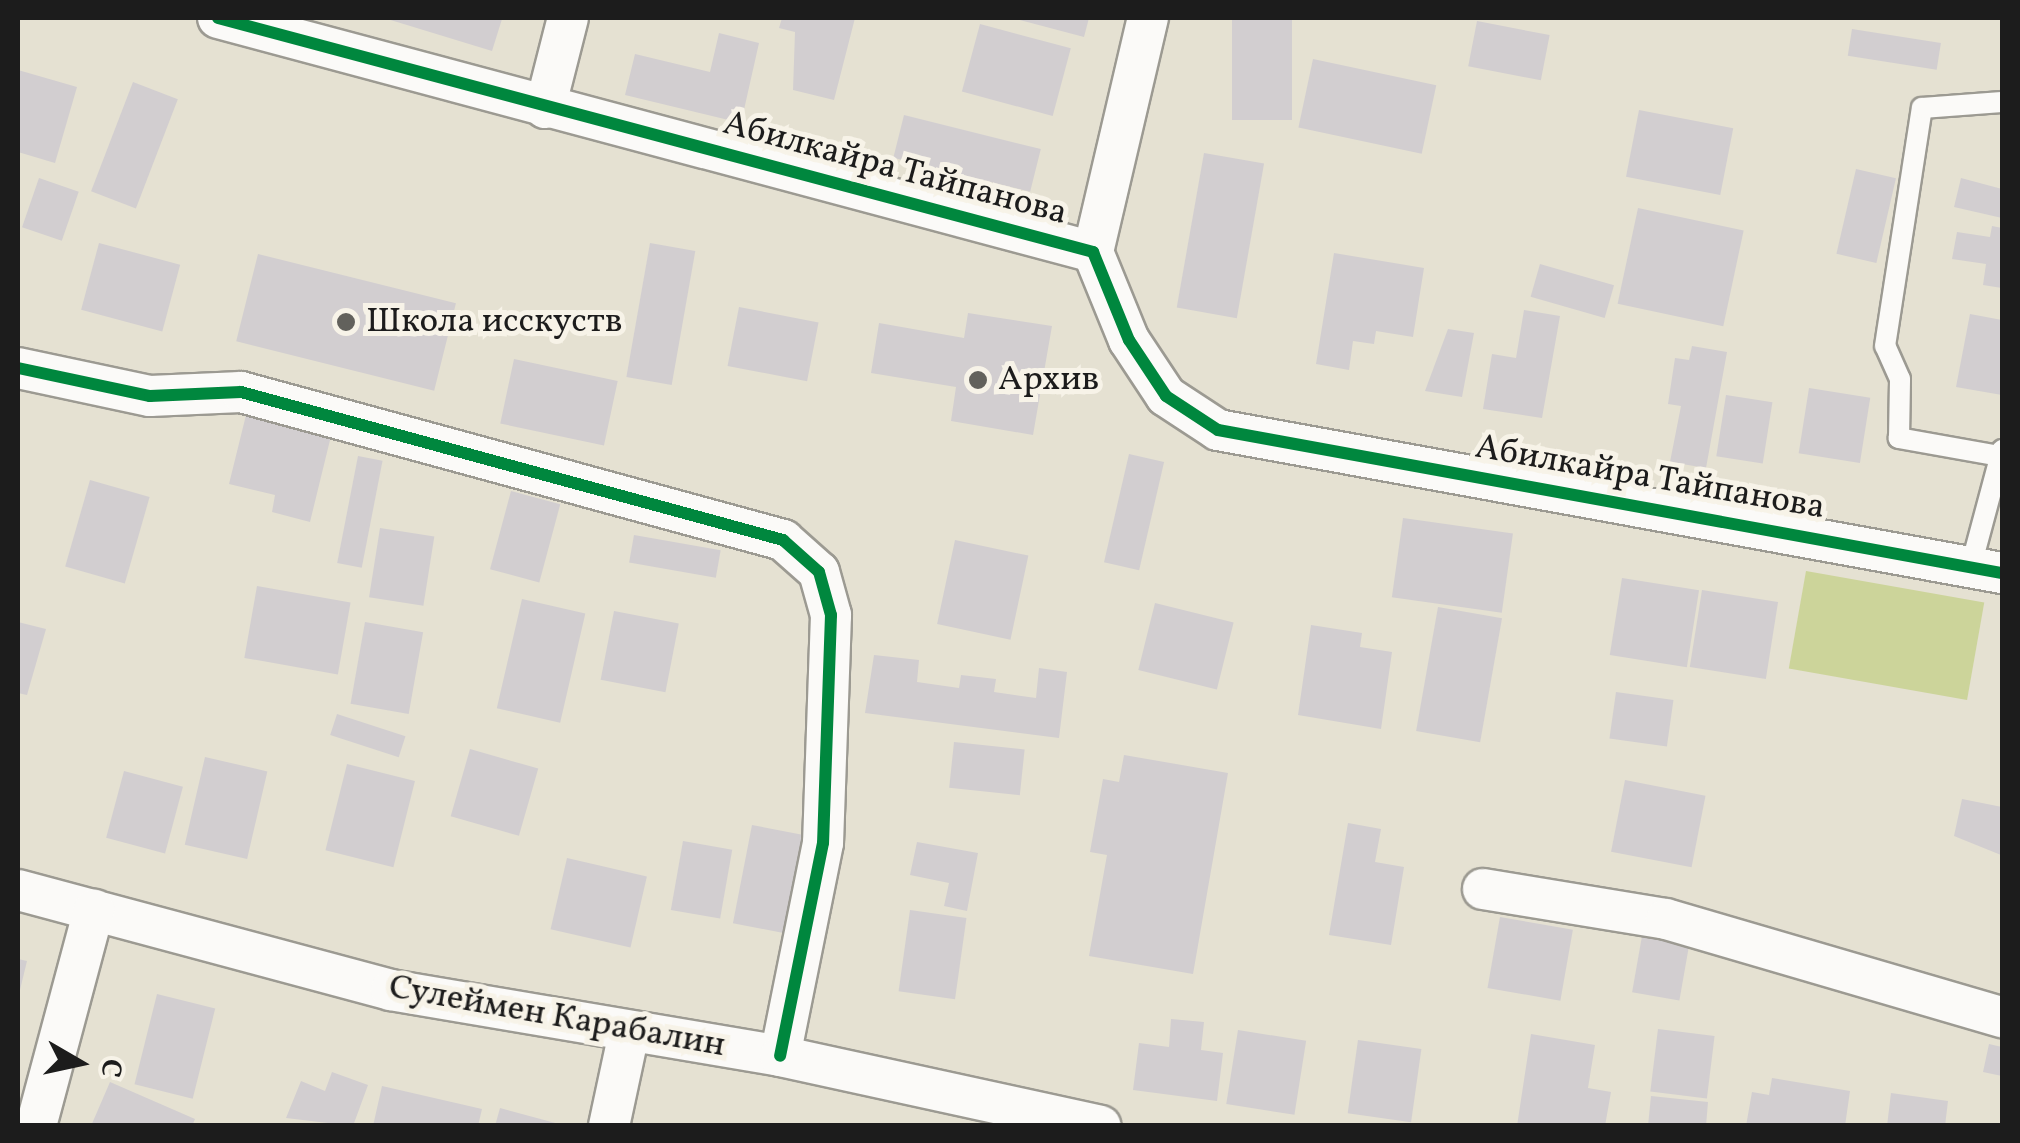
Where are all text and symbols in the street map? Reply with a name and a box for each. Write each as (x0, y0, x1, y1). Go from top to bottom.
street label: Абилкайра Тайпанова (718, 103, 1072, 235)
place label: Школа исскуств (366, 301, 622, 343)
marker: Школа исскуств (335, 311, 357, 333)
place label: Архив (998, 359, 1099, 401)
marker: Архив (967, 369, 989, 391)
street label: Абилкайра Тайпанова (1471, 426, 1829, 530)
street label: Сулеймен Карабалин (386, 967, 728, 1067)
north arrow (30, 1013, 130, 1113)
text: С (89, 1056, 131, 1080)

